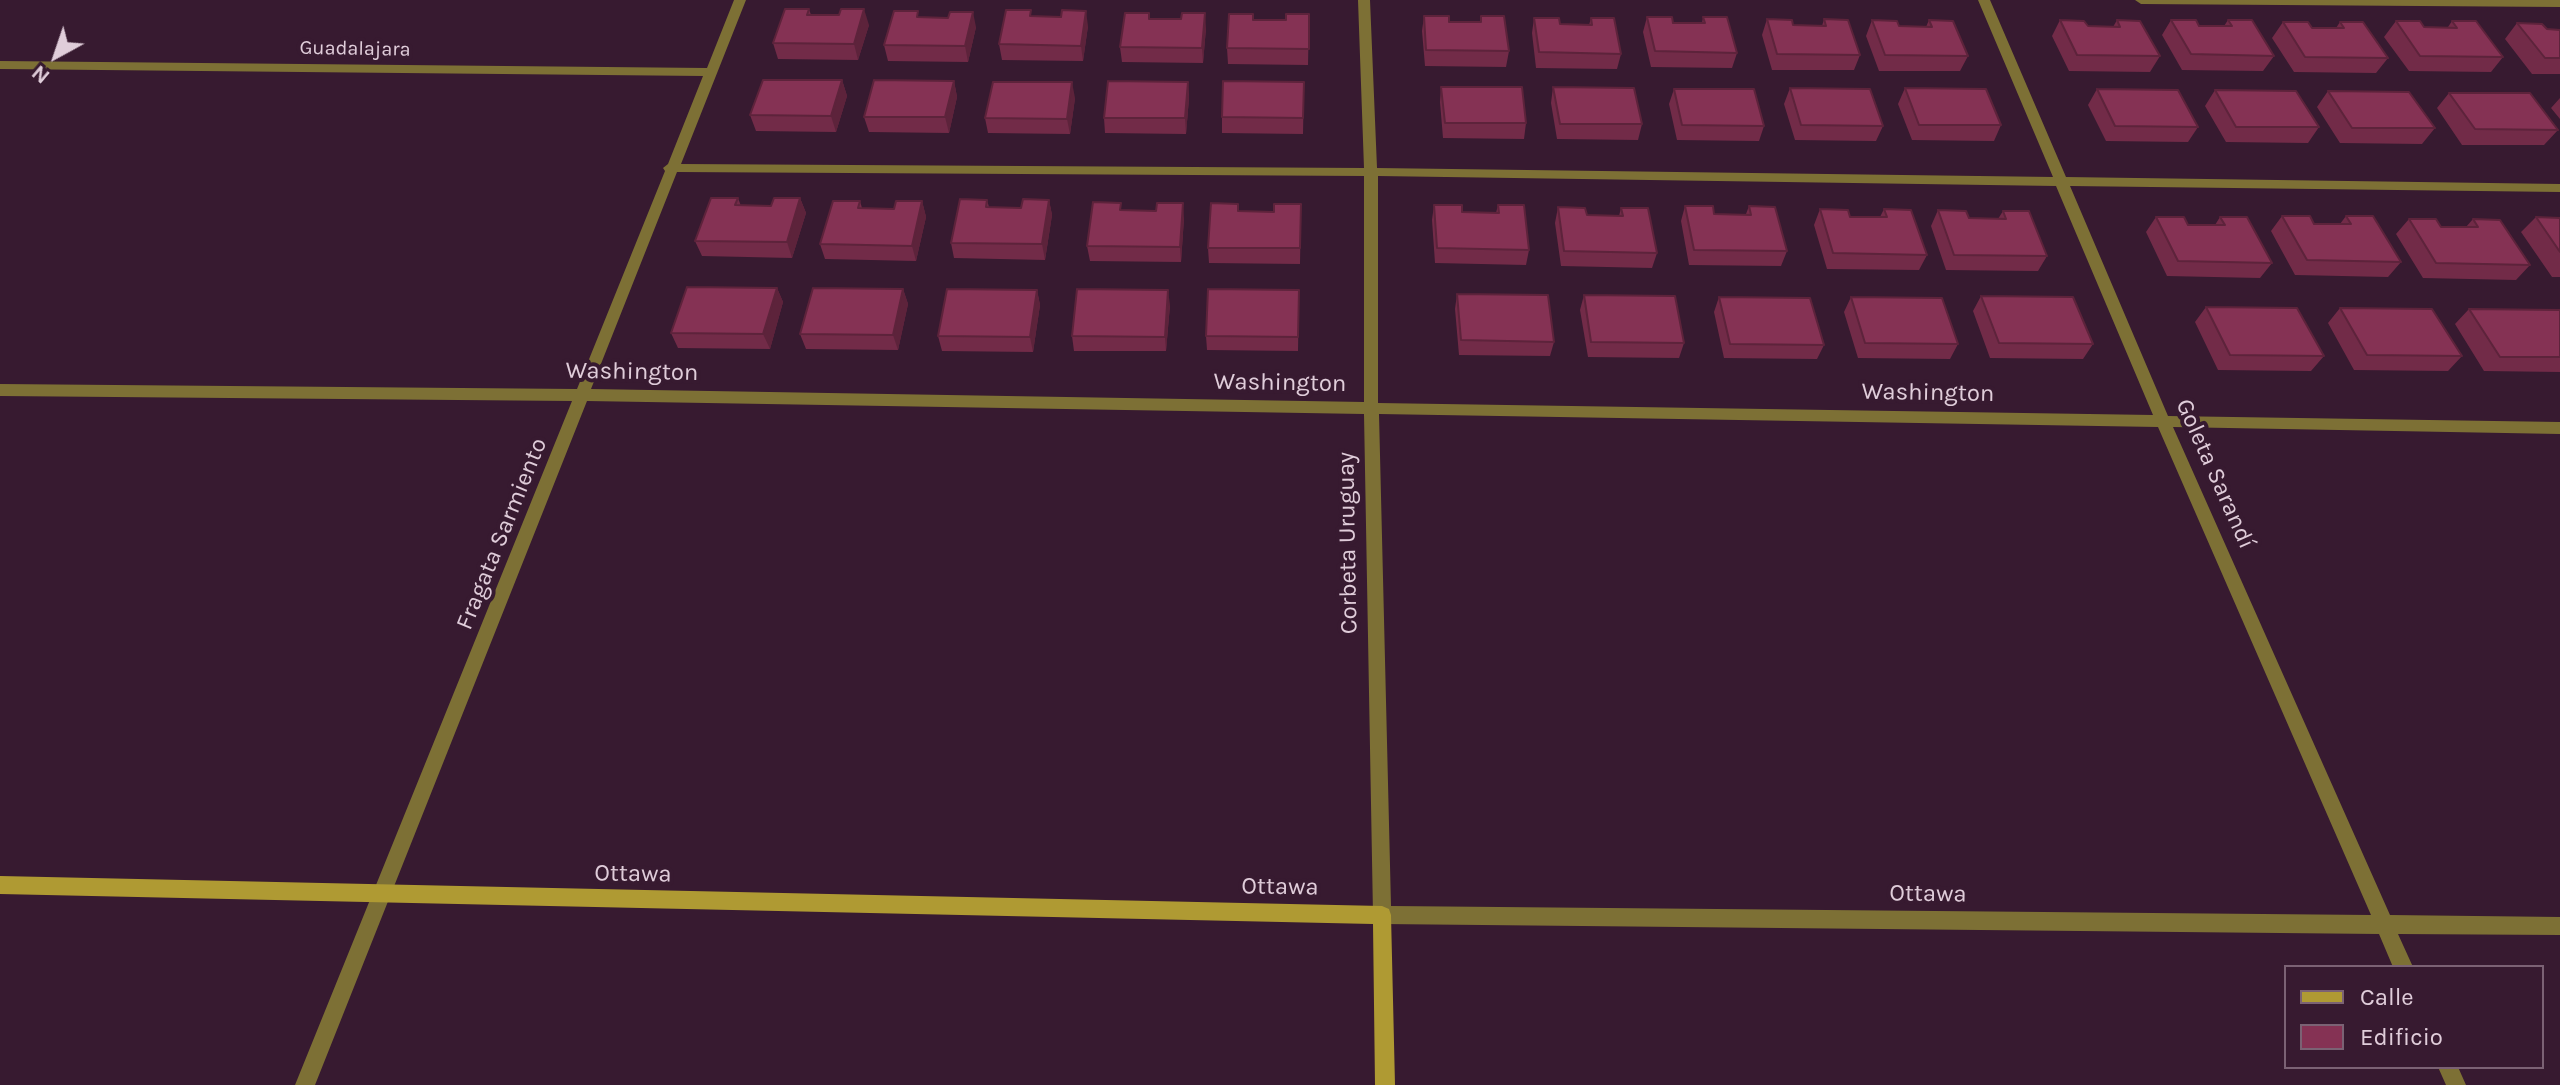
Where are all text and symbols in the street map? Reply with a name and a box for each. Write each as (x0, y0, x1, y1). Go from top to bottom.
north arrow (16, 16, 96, 96)
street label: Guadalajara (299, 36, 411, 62)
text: N (26, 59, 55, 89)
street label: Washington (565, 356, 699, 388)
street label: Washington (1213, 367, 1347, 399)
street label: Washington (1861, 377, 1995, 409)
street label: Goleta Sarandí (2169, 395, 2261, 553)
street label: Fragata Sarmiento (450, 434, 554, 634)
street label: Corbeta Uruguay (1332, 452, 1364, 634)
street label: Ottawa (594, 859, 672, 889)
street label: Ottawa (1241, 872, 1319, 902)
street label: Ottawa (1889, 879, 1967, 909)
legend (2284, 965, 2544, 1069)
text: Calle (2360, 983, 2414, 1011)
text: Edificio (2360, 1023, 2443, 1051)

